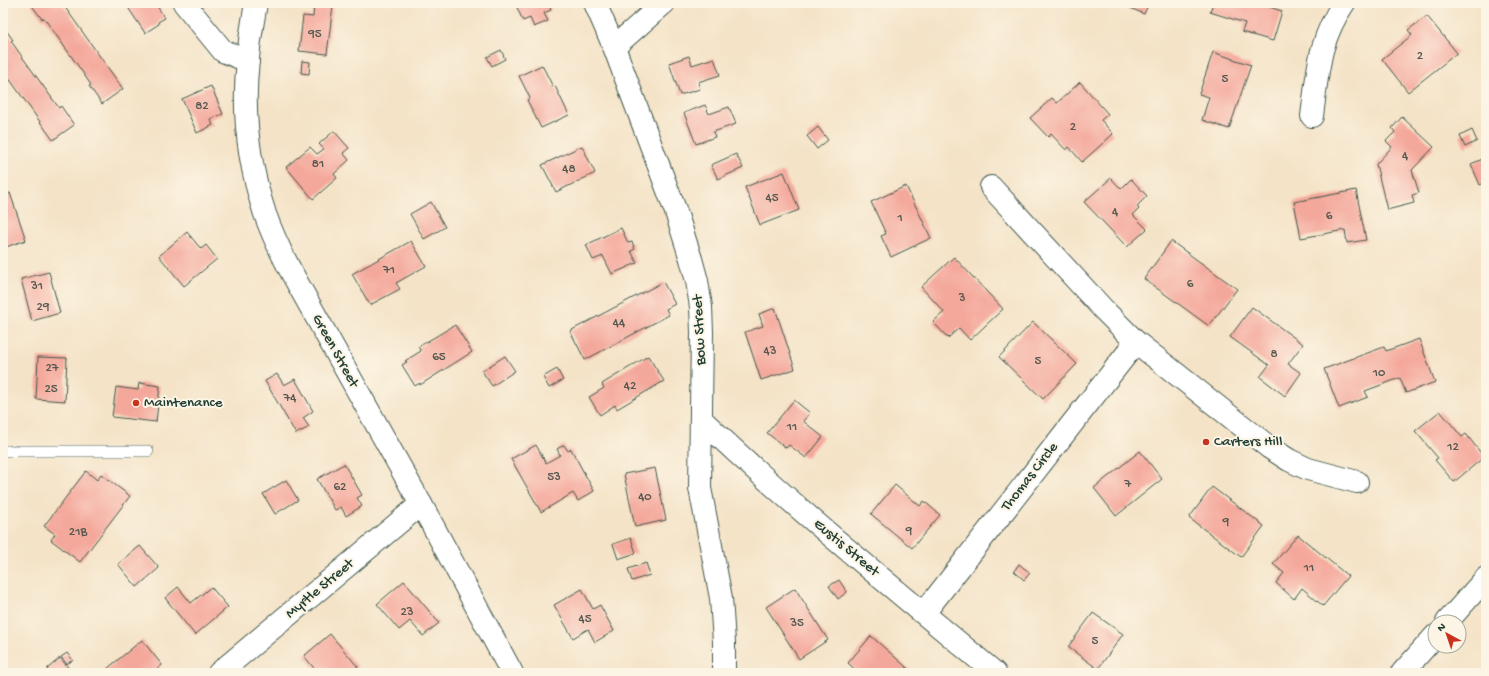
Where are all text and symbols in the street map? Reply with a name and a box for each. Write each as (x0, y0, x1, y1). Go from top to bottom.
house number: 95 (307, 27, 322, 42)
house number: 2 (1417, 49, 1424, 64)
house number: 5 (1222, 72, 1229, 87)
house number: 82 (195, 99, 209, 114)
house number: 2 (1070, 120, 1077, 135)
house number: 4 (1402, 149, 1408, 164)
house number: 81 (312, 157, 324, 172)
house number: 48 (562, 162, 576, 177)
house number: 45 (766, 191, 779, 206)
house number: 4 (1112, 205, 1118, 220)
house number: 6 (1326, 209, 1333, 224)
house number: 1 (896, 211, 903, 226)
house number: 71 (382, 263, 395, 278)
house number: 6 (1187, 277, 1194, 292)
house number: 31 (30, 279, 43, 294)
house number: 3 (958, 291, 966, 306)
street label: Bow Street (689, 292, 711, 367)
house number: 29 (37, 300, 50, 315)
street label: Green Street (308, 311, 363, 392)
house number: 44 (613, 316, 625, 331)
house number: 43 (764, 344, 777, 359)
house number: 8 (1270, 347, 1278, 362)
house number: 65 (432, 350, 446, 365)
house number: 5 (1035, 354, 1042, 369)
house number: 27 (45, 361, 60, 376)
house number: 10 (1372, 366, 1386, 381)
house number: 42 (624, 379, 637, 394)
house number: 25 (44, 382, 58, 397)
house number: 74 (283, 391, 296, 406)
place label: Maintenance (144, 394, 223, 412)
marker: Maintenance (131, 398, 141, 408)
house number: 11 (786, 420, 797, 435)
place label: Carters Hill (1214, 433, 1282, 451)
marker: Carters Hill (1201, 437, 1211, 447)
street label: Thomas Circle (997, 439, 1063, 516)
house number: 12 (1446, 440, 1459, 455)
house number: 53 (547, 470, 561, 485)
house number: 7 (1124, 477, 1133, 492)
house number: 62 (334, 480, 347, 495)
house number: 40 (638, 490, 652, 505)
street label: Eustis Street (809, 515, 884, 582)
house number: 9 (1222, 515, 1230, 530)
house number: 9 (905, 524, 913, 539)
house number: 21B (69, 525, 87, 540)
street label: Myrtle Street (282, 554, 359, 623)
house number: 11 (1303, 561, 1314, 576)
house number: 23 (400, 605, 414, 620)
house number: 45 (579, 612, 592, 627)
north arrow (1427, 614, 1467, 654)
house number: 35 (789, 616, 804, 631)
text: N (1435, 621, 1448, 635)
house number: 5 (1092, 634, 1099, 649)

